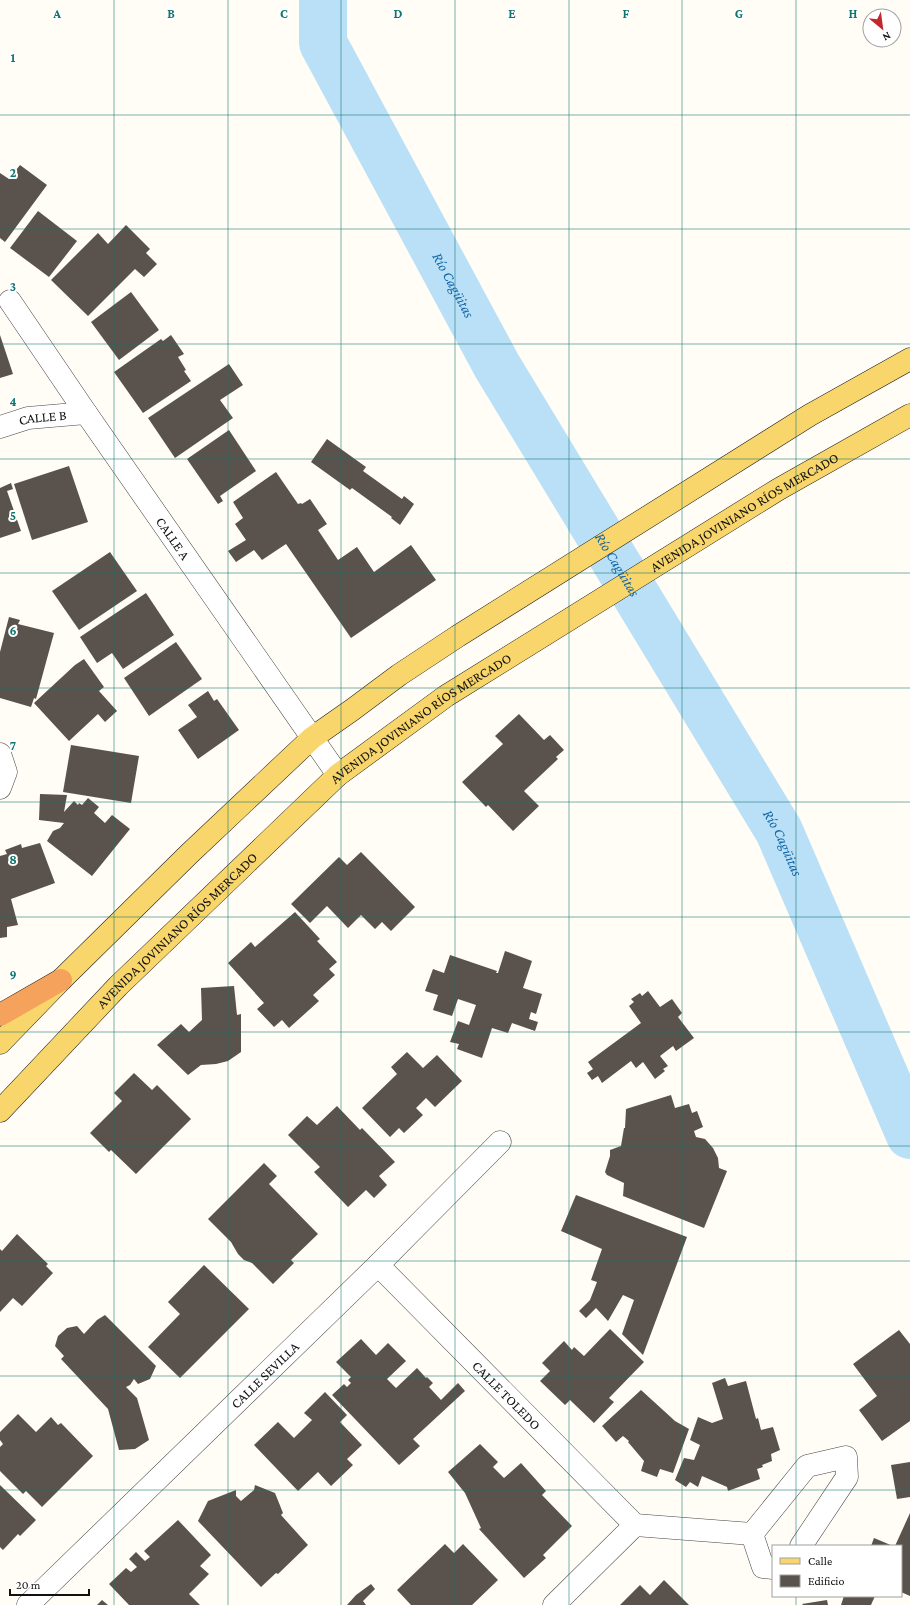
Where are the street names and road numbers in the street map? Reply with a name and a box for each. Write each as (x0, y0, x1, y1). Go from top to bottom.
street label: CALLE B (17, 407, 67, 428)
street label: AVENIDA JOVINIANO RÍOS MERCADO (647, 449, 841, 575)
street label: CALLE A (153, 514, 194, 563)
street label: AVENIDA JOVINIANO RÍOS MERCADO (326, 650, 514, 787)
street label: AVENIDA JOVINIANO RÍOS MERCADO (93, 849, 260, 1012)
street label: CALLE SEVILLA (227, 1338, 302, 1412)
street label: CALLE TOLEDO (469, 1357, 544, 1433)

